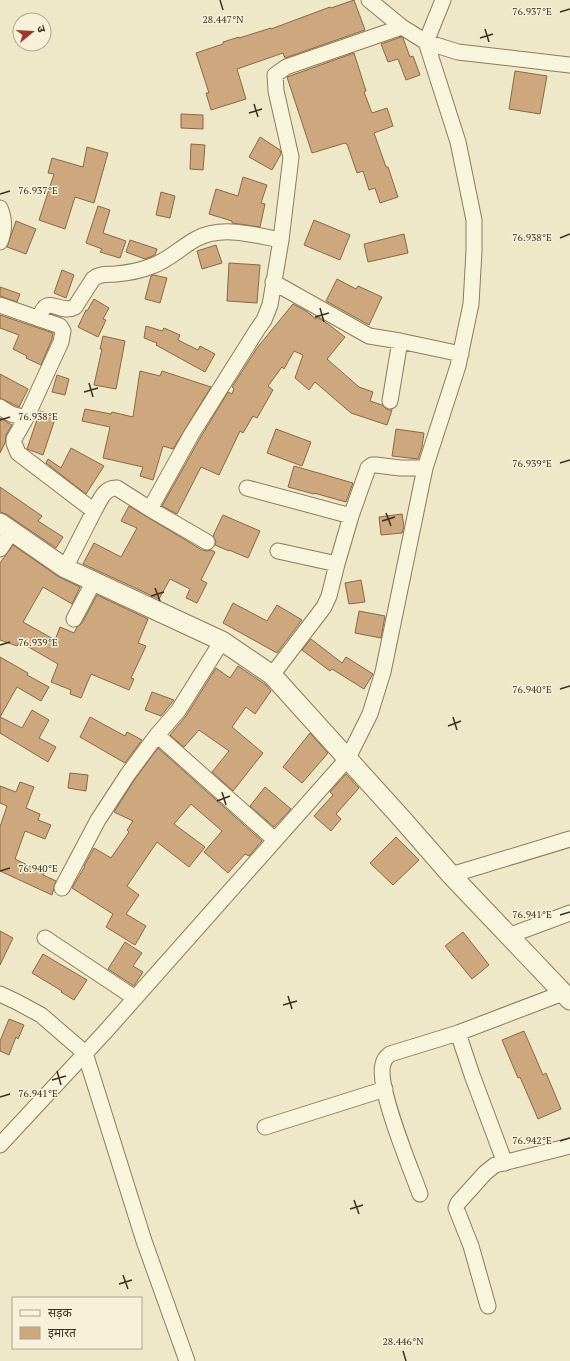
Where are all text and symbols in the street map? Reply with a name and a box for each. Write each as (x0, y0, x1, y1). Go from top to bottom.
text: 76.937°E (512, 5, 552, 18)
north arrow (12, 12, 52, 52)
text: 28.447°N (203, 13, 244, 26)
text: उ (34, 24, 49, 35)
text: 76.937°E (18, 184, 58, 197)
text: 76.938°E (512, 231, 552, 244)
text: 76.938°E (18, 410, 58, 423)
text: 76.939°E (512, 457, 552, 470)
text: 76.939°E (18, 636, 58, 649)
text: 76.940°E (512, 683, 552, 696)
text: 76.940°E (18, 862, 58, 875)
text: 76.941°E (512, 908, 552, 921)
text: 76.941°E (18, 1087, 58, 1100)
text: 76.942°E (512, 1134, 552, 1147)
legend (12, 1297, 142, 1349)
text: सड़क (48, 1305, 73, 1320)
text: इमारत (48, 1325, 77, 1340)
text: 28.446°N (383, 1335, 424, 1348)

